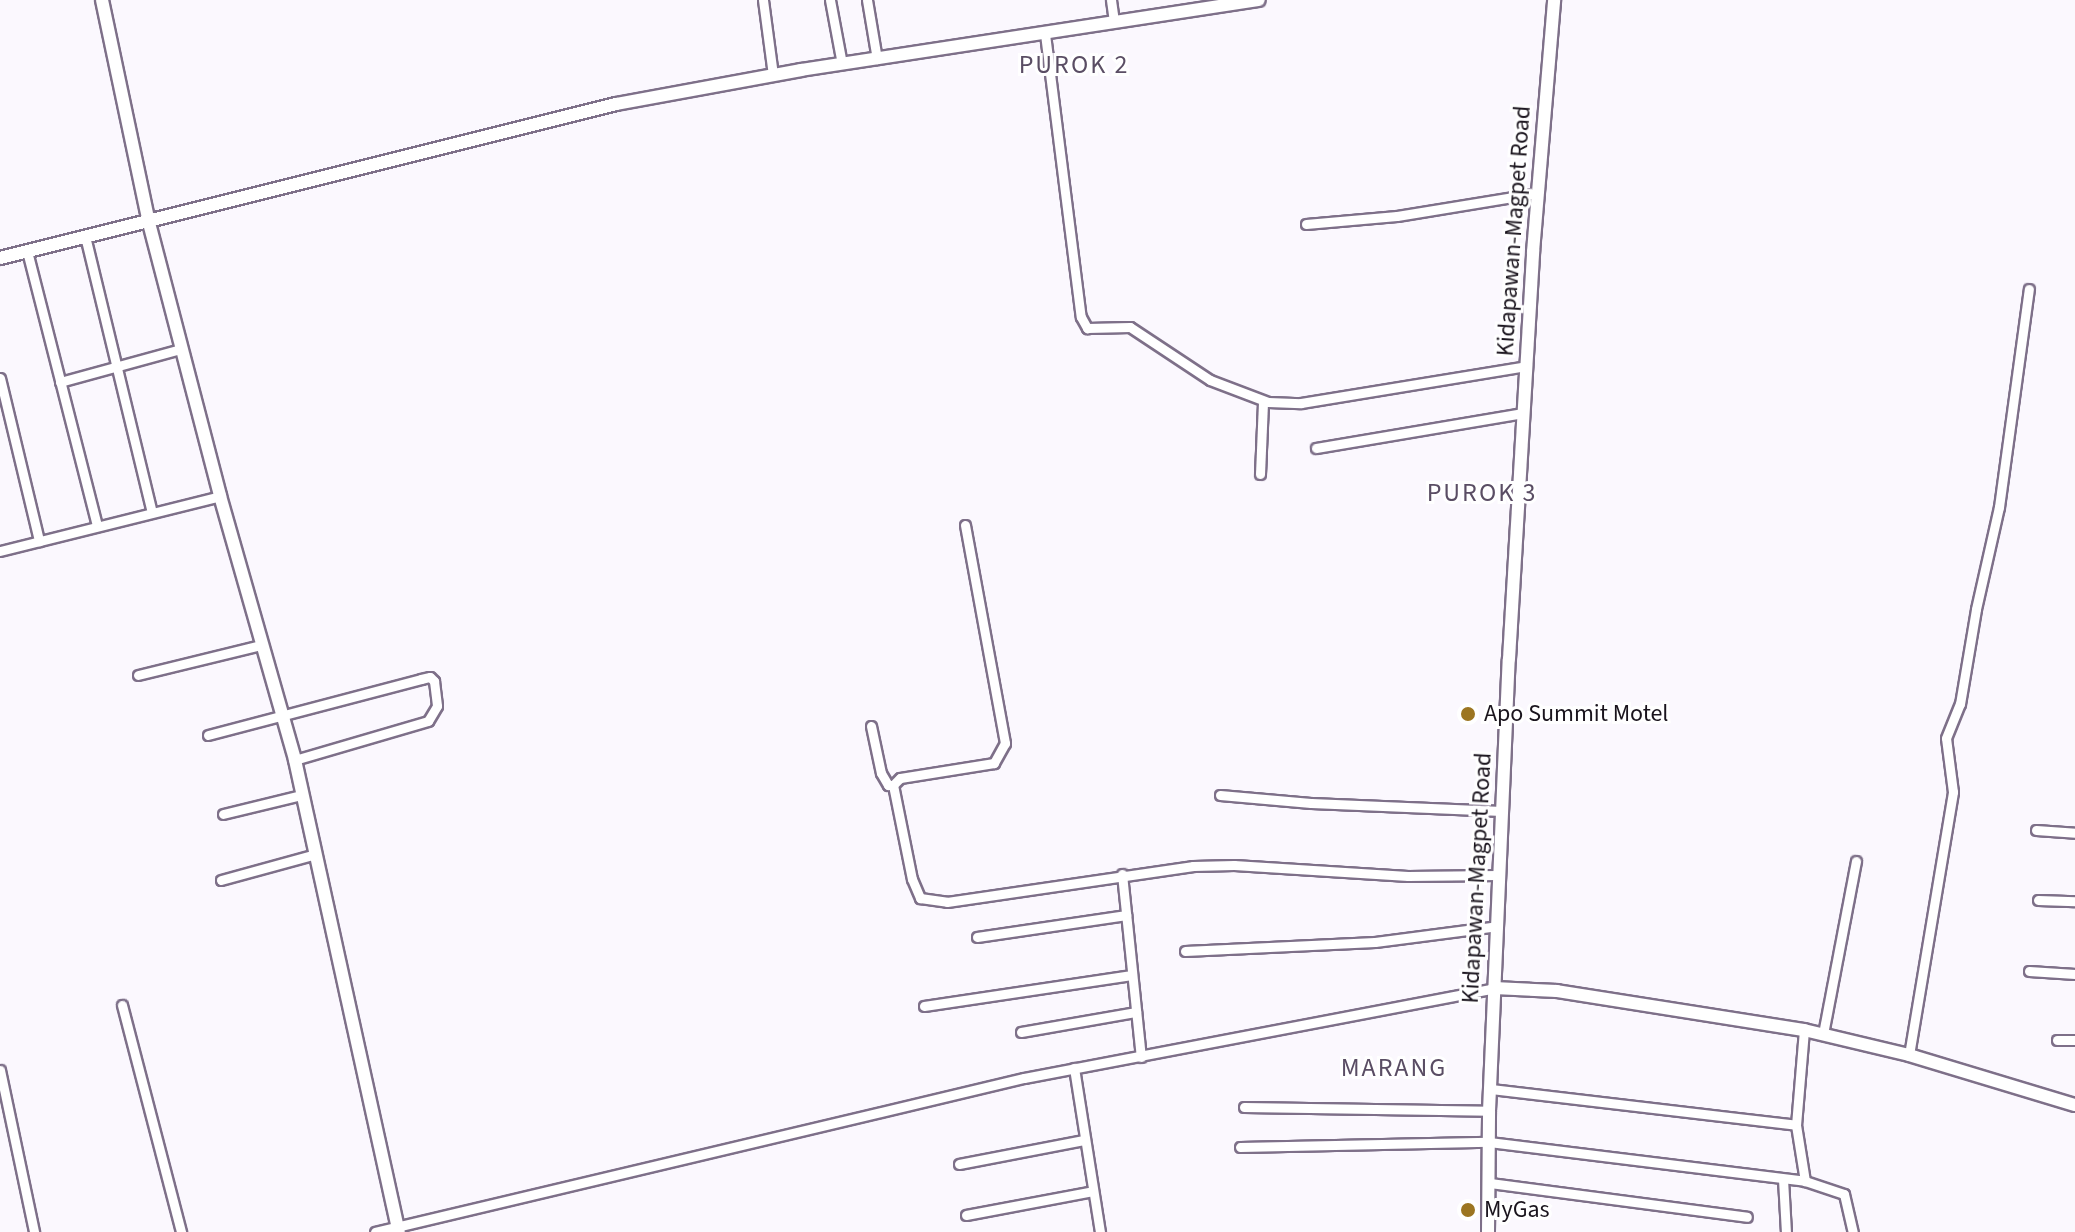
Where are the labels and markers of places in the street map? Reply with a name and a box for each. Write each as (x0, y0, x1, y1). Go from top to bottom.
place label: Apo Summit Motel (1484, 700, 1668, 728)
marker: Apo Summit Motel (1459, 705, 1477, 723)
place label: MyGas (1484, 1196, 1550, 1224)
marker: MyGas (1459, 1201, 1477, 1219)

